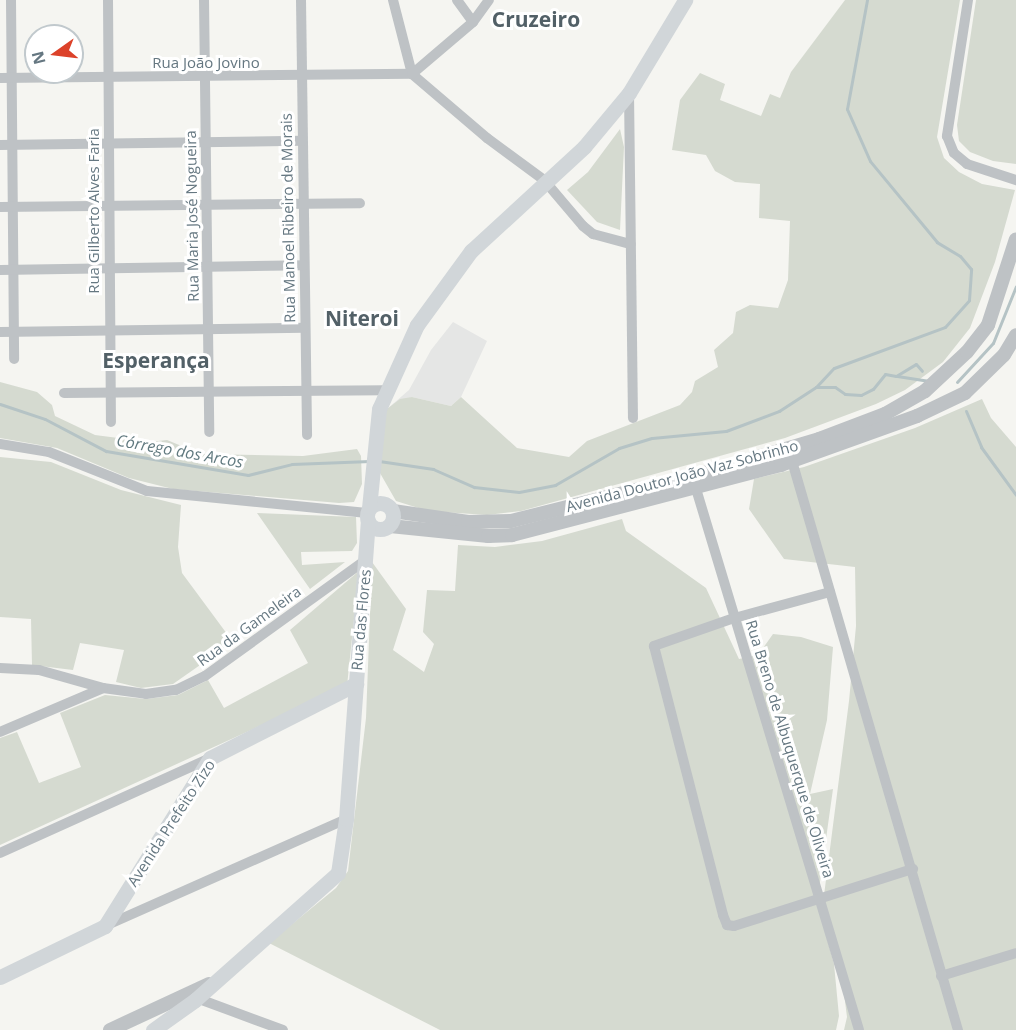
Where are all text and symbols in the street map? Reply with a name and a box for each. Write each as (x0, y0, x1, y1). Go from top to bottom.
district label: Cruzeiro (492, 6, 580, 32)
north arrow (24, 24, 84, 84)
text: N (26, 49, 51, 67)
street label: Rua João Jovino (152, 54, 260, 72)
street label: Rua Manoel Ribeiro de Morais (277, 113, 299, 323)
street label: Rua Gilberto Alves Faria (85, 128, 103, 294)
street label: Rua Maria José Nogueira (182, 130, 202, 302)
district label: Niteroi (325, 305, 399, 331)
district label: Esperança (102, 347, 210, 373)
water label: Córrego dos Arcos (115, 430, 245, 472)
street label: Avenida Doutor João Vaz Sobrinho (564, 436, 800, 516)
street label: Rua das Flores (348, 569, 374, 671)
street label: Rua da Gameleira (194, 582, 304, 670)
street label: Rua Breno de Albuquerque de Oliveira (742, 618, 838, 880)
street label: Avenida Prefeito Zizo (123, 756, 219, 890)

